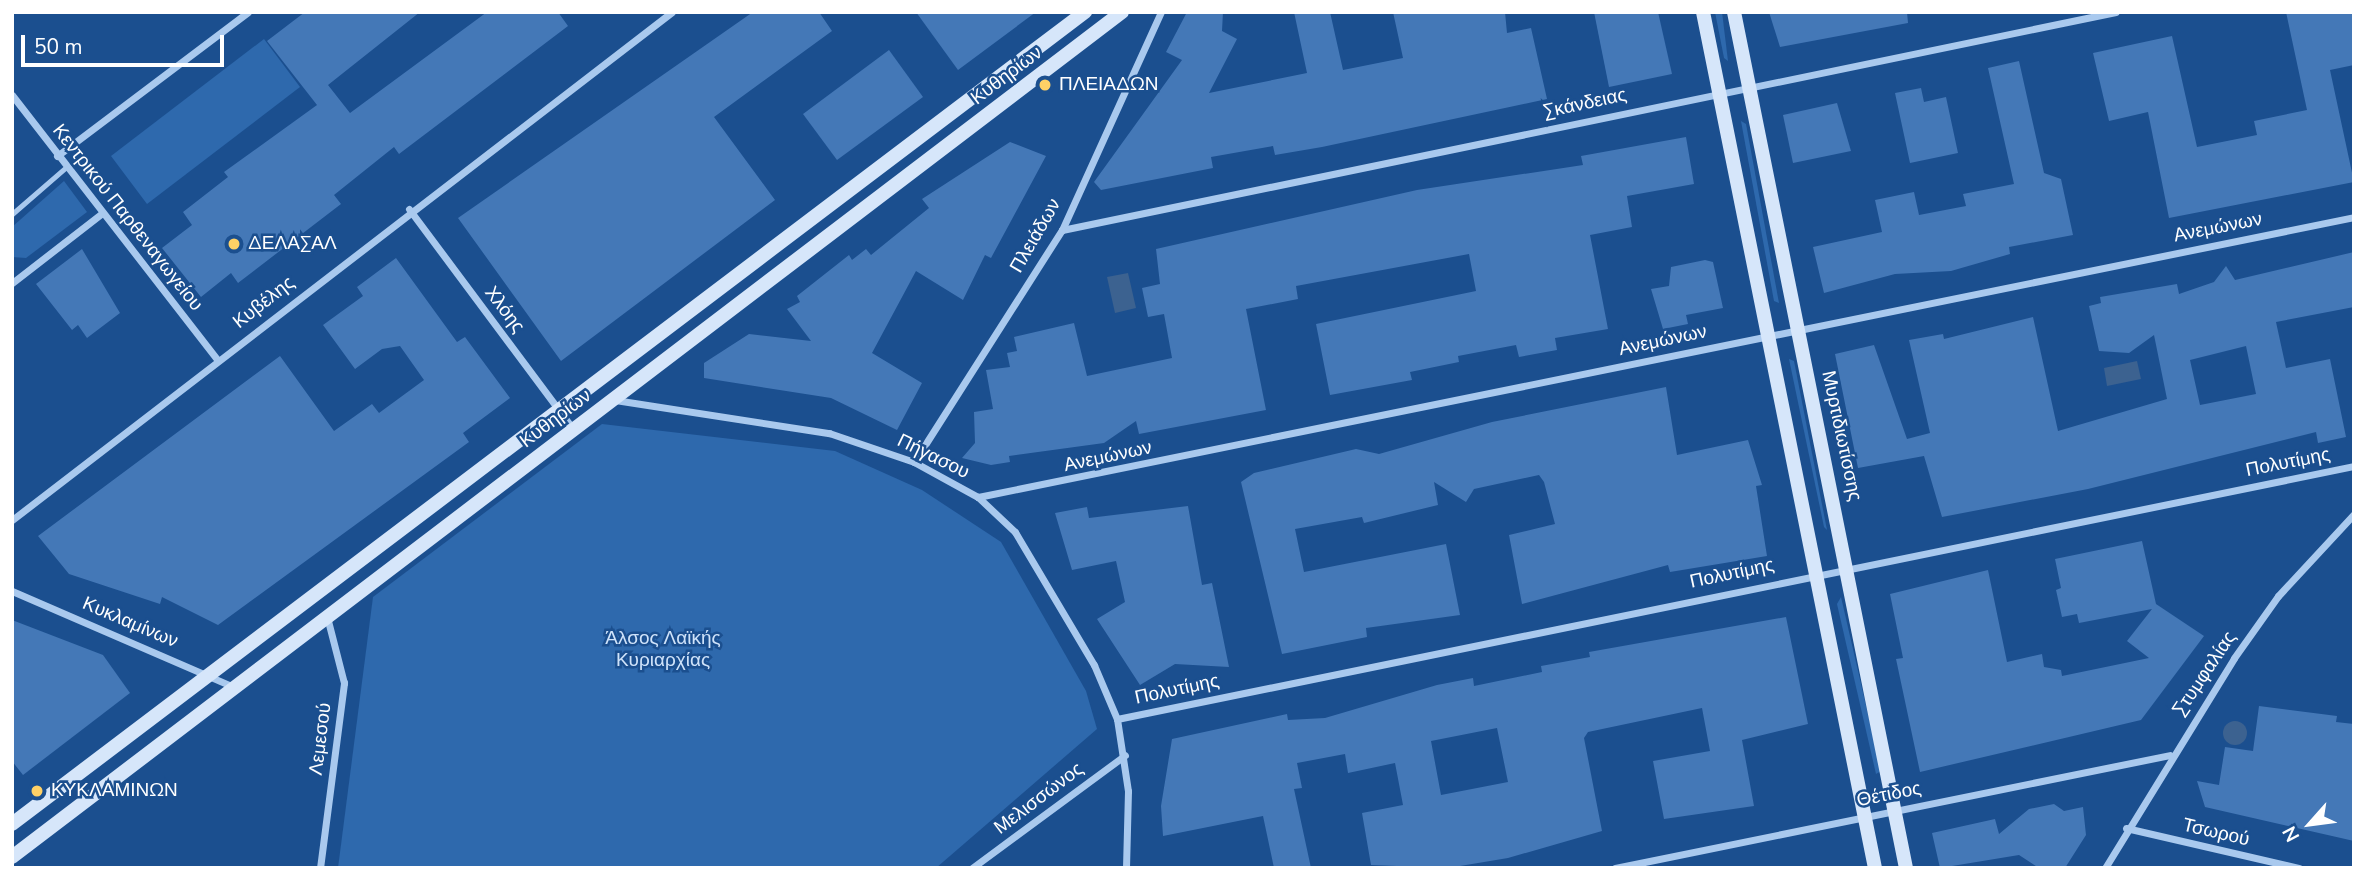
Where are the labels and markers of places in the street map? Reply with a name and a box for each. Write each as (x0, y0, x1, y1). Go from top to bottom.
place label: ΠΛΕΙΑΔΩΝ (1059, 74, 1158, 96)
marker: ΠΛΕΙΑΔΩΝ (1037, 77, 1053, 93)
place label: ΔΕΛΑΣΑΛ (248, 233, 337, 255)
marker: ΔΕΛΑΣΑΛ (226, 236, 242, 252)
place label: ΚΥΚΛΑΜΙΝΩΝ (51, 780, 178, 802)
marker: ΚΥΚΛΑΜΙΝΩΝ (29, 783, 45, 799)

